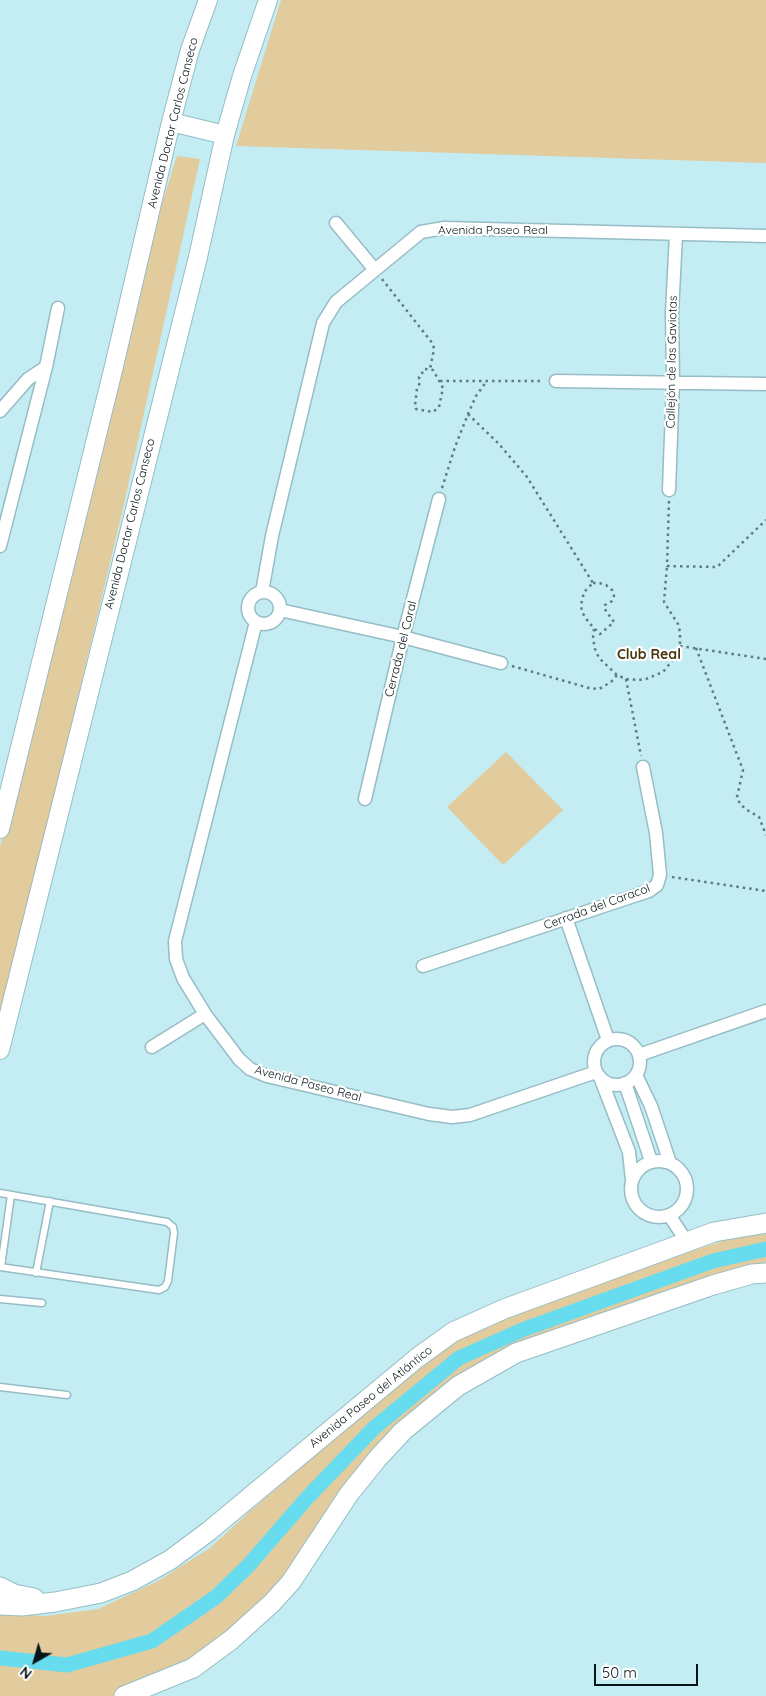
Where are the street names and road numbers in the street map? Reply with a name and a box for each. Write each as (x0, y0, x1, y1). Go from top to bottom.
street label: Avenida Doctor Carlos Canseco (145, 36, 201, 210)
street label: Avenida Paseo Real (438, 223, 548, 237)
street label: Callejón de las Gaviotas (664, 295, 680, 429)
street label: Avenida Doctor Carlos Canseco (102, 437, 158, 611)
street label: Cerrada del Coral (382, 599, 420, 699)
street label: Cerrada del Caracol (542, 881, 652, 933)
street label: Avenida Paseo Real (253, 1063, 363, 1105)
street label: Avenida Paseo del Atlántico (307, 1343, 435, 1451)

